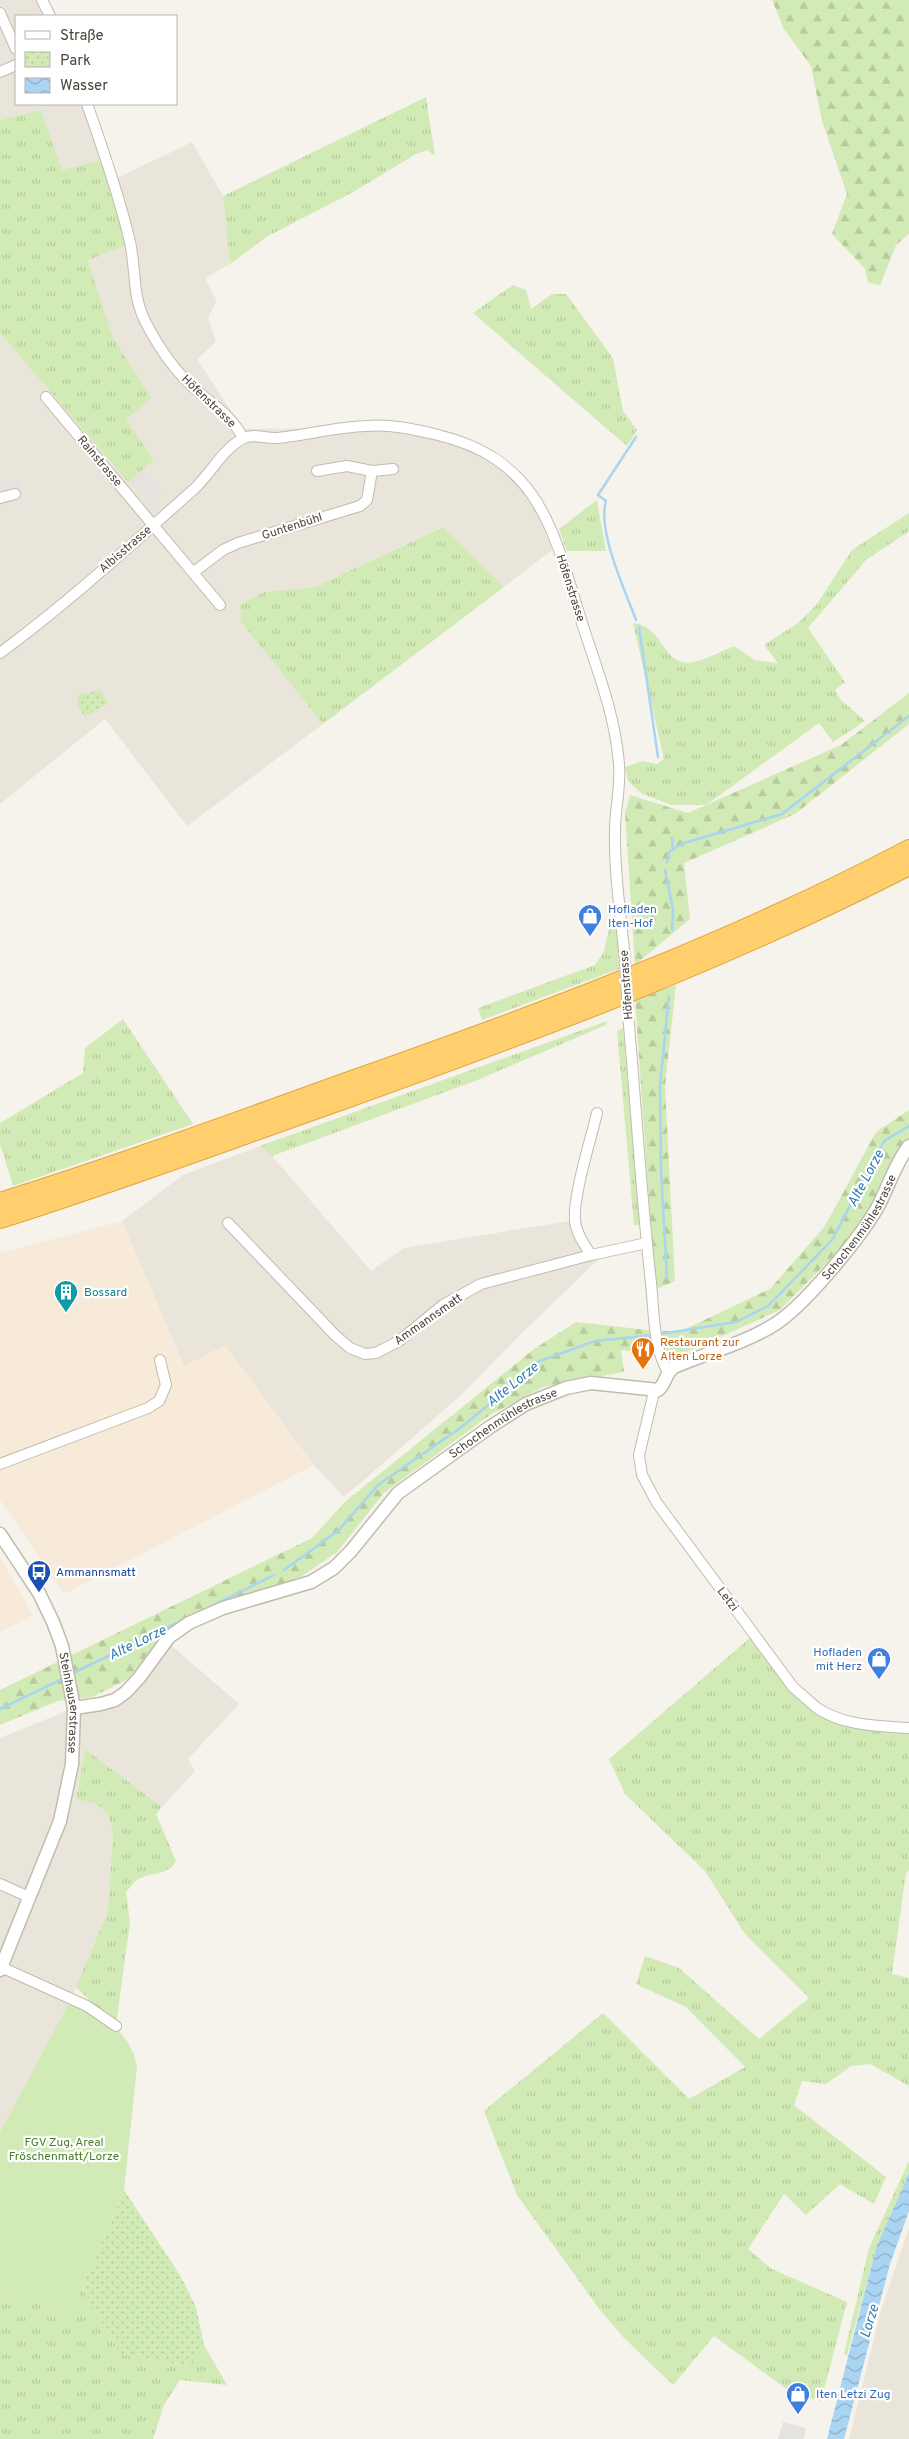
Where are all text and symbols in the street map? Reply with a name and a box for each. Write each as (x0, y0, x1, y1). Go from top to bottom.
legend (15, 15, 178, 105)
text: Straße (60, 27, 104, 46)
text: Park (60, 52, 91, 71)
text: Wasser (60, 77, 108, 96)
street label: Höfenstrasse (178, 372, 239, 432)
street label: Rainstrasse (73, 433, 125, 490)
street label: Guntenbühl (260, 510, 325, 544)
street label: Albisstrasse (96, 523, 155, 577)
street label: Höfenstrasse (552, 553, 588, 624)
place label: Hofladen Iten-Hof (608, 902, 657, 932)
shop icon: Hofladen Iten-Hof (577, 903, 603, 937)
street label: Höfenstrasse (617, 949, 637, 1020)
water label: Alte Lorze (844, 1147, 889, 1210)
street label: Schochenmühlestrasse (819, 1172, 901, 1284)
building icon: Bossard (53, 1279, 79, 1313)
place label: Bossard (84, 1285, 127, 1301)
street label: Ammannsmatt (391, 1290, 466, 1349)
place label: Restaurant zur Alten Lorze (660, 1335, 740, 1365)
restaurant icon: Restaurant zur Alten Lorze (630, 1336, 656, 1370)
water label: Alte Lorze (484, 1359, 543, 1411)
street label: Schochenmühlestrasse (446, 1385, 560, 1463)
bus stop icon: Ammannsmatt (26, 1559, 52, 1593)
place label: Ammannsmatt (56, 1565, 136, 1581)
street label: Letzi (713, 1584, 742, 1615)
water label: Alte Lorze (106, 1622, 170, 1665)
place label: Hofladen mit Herz (813, 1645, 862, 1675)
shop icon: Hofladen mit Herz (866, 1646, 892, 1680)
street label: Steinhauserstrasse (54, 1651, 81, 1754)
park label: FGV Zug, Areal Fröschenmatt/Lorze (9, 2135, 119, 2165)
water label: Lorze (857, 2302, 884, 2340)
shop icon: Iten Letzi Zug (785, 2381, 811, 2415)
place label: Iten Letzi Zug (816, 2387, 891, 2403)

